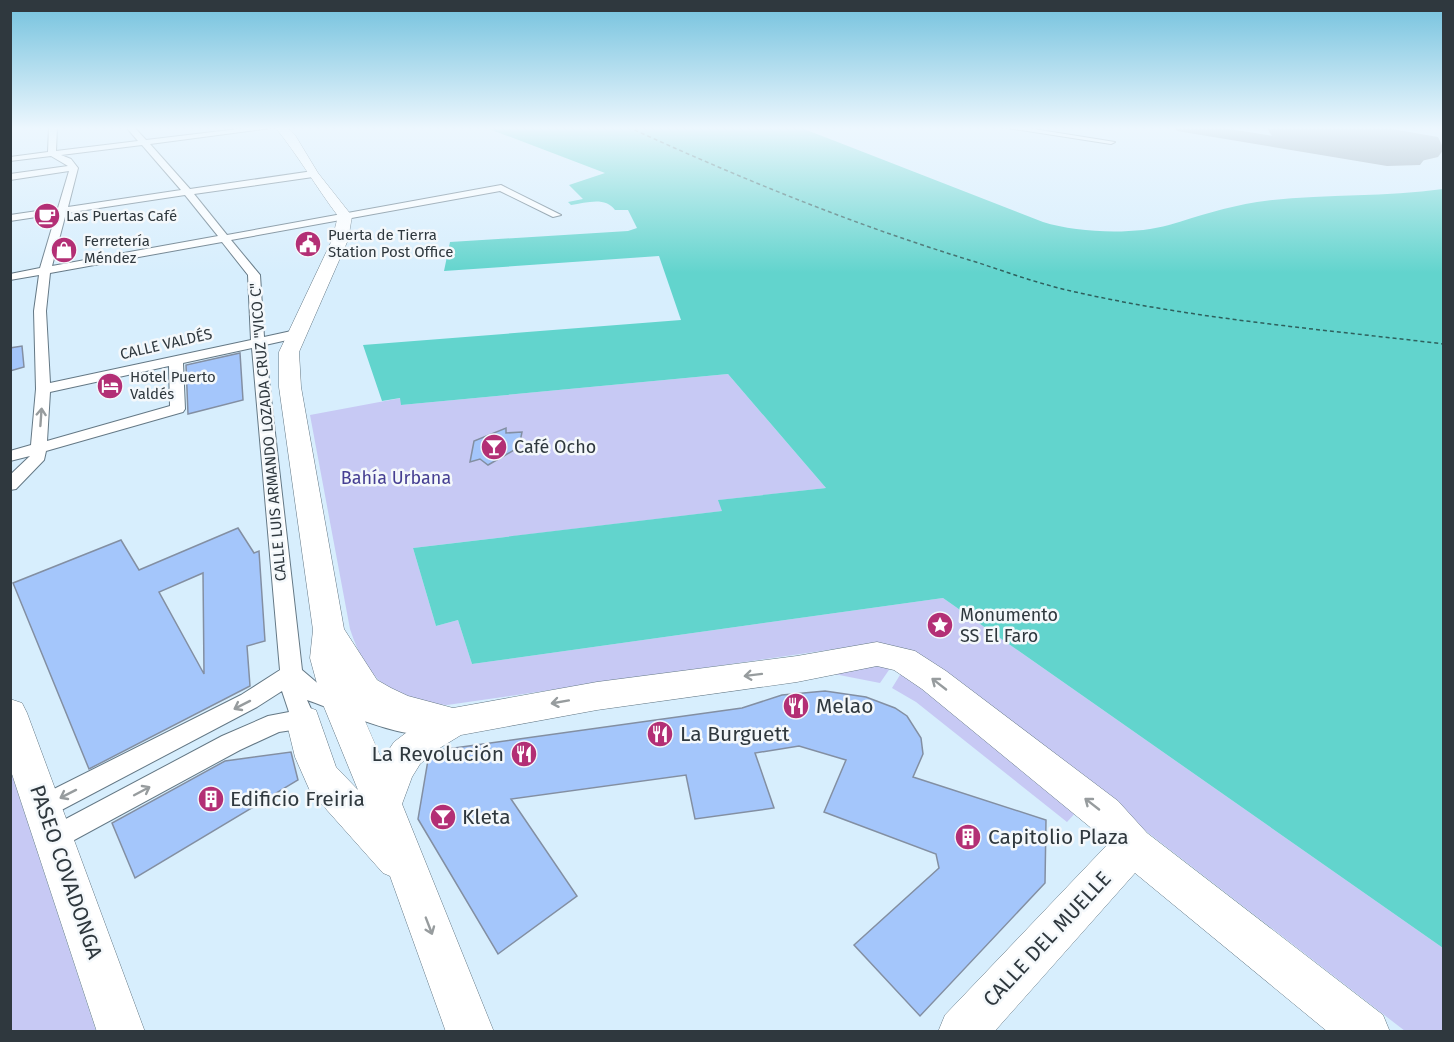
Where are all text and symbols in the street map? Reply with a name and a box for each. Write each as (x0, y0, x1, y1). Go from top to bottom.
cafe icon: Las Puertas Café (32, 201, 62, 231)
place label: Las Puertas Café (66, 207, 177, 225)
place label: Puerta de Tierra Station Post Office (328, 226, 453, 261)
public building icon: Puerta de Tierra Station Post Office (293, 229, 323, 259)
place label: Ferretería Méndez (84, 232, 150, 267)
shop icon: Ferretería Méndez (49, 235, 79, 265)
street label: CALLE LUIS ARMANDO LOZADA CRUZ "VICO C" (246, 282, 290, 582)
street label: CALLE VALDÉS (118, 325, 214, 363)
place label: Hotel Puerto Valdés (130, 368, 216, 403)
hotel icon: Hotel Puerto Valdés (95, 371, 125, 401)
one-way arrow (36, 407, 47, 427)
bar icon: Café Ocho (479, 432, 509, 462)
place label: Café Ocho (514, 436, 596, 458)
park label: Bahía Urbana (341, 467, 451, 489)
place label: Monumento SS El Faro (960, 604, 1058, 647)
place icon: Monumento SS El Faro (925, 610, 955, 640)
one-way arrow (744, 670, 764, 681)
one-way arrow (931, 678, 947, 690)
restaurant icon: Melao (781, 691, 811, 721)
place label: Melao (816, 693, 874, 719)
one-way arrow (551, 697, 571, 708)
one-way arrow (233, 699, 251, 711)
restaurant icon: La Burguett (645, 719, 675, 749)
place label: La Burguett (680, 721, 790, 747)
restaurant icon: La Revolución (509, 739, 539, 769)
place label: La Revolución (372, 741, 504, 767)
street label: PASEO COVADONGA (24, 782, 108, 962)
building icon: Edificio Freiria (196, 784, 226, 814)
one-way arrow (133, 785, 151, 796)
place label: Edificio Freiria (230, 786, 365, 812)
one-way arrow (60, 789, 78, 800)
one-way arrow (1084, 798, 1100, 811)
bar icon: Kleta (428, 802, 458, 832)
place label: Kleta (462, 804, 511, 830)
building icon: Capitolio Plaza (953, 822, 983, 852)
place label: Capitolio Plaza (988, 824, 1129, 850)
street label: CALLE DEL MUELLE (978, 866, 1116, 1012)
one-way arrow (424, 916, 435, 935)

